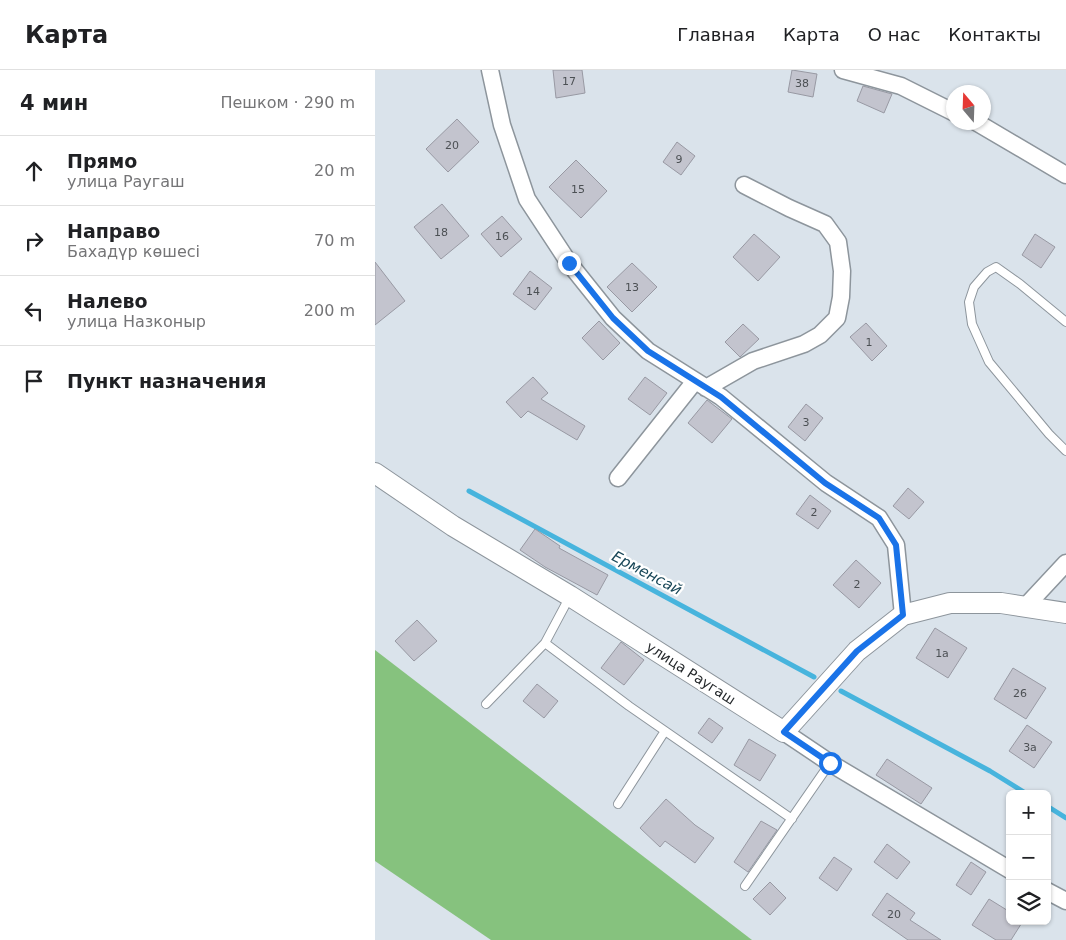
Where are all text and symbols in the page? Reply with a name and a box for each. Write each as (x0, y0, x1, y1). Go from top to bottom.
text: Карта (25, 21, 108, 49)
text: Главная (677, 24, 755, 45)
text: Карта (783, 24, 840, 45)
text: О нас (868, 24, 920, 45)
text: Контакты (948, 24, 1041, 45)
house number: 17 (562, 75, 576, 88)
house number: 38 (795, 77, 809, 90)
north arrow (946, 85, 991, 130)
text: 4 мин (20, 91, 88, 115)
text: Пешком · 290 m (220, 93, 355, 112)
house number: 20 (445, 139, 459, 152)
text: Прямо (67, 150, 137, 172)
house number: 9 (676, 153, 683, 166)
icon: ahead (20, 157, 48, 185)
text: 20 m (314, 161, 355, 180)
text: улица Раугаш (67, 172, 185, 191)
house number: 15 (571, 183, 585, 196)
text: Направо (67, 220, 160, 242)
house number: 18 (434, 226, 448, 239)
icon: right (20, 227, 48, 255)
house number: 16 (495, 230, 509, 243)
text: 70 m (314, 231, 355, 250)
text: Бахадүр көшесі (67, 242, 200, 261)
route end (558, 252, 581, 275)
house number: 13 (625, 281, 639, 294)
house number: 14 (526, 285, 540, 298)
text: Налево (67, 290, 148, 312)
icon: left (20, 297, 48, 325)
text: 200 m (304, 301, 355, 320)
text: улица Назконыр (67, 312, 206, 331)
house number: 1 (866, 336, 873, 349)
icon: arrive (20, 367, 48, 395)
text: Пункт назначения (67, 370, 266, 392)
house number: 3 (803, 416, 810, 429)
house number: 2 (811, 506, 818, 519)
water label: Ерменсай (609, 547, 685, 599)
house number: 2 (854, 578, 861, 591)
street label: улица Раугаш (643, 638, 739, 708)
house number: 1а (935, 647, 949, 660)
house number: 26 (1013, 687, 1027, 700)
house number: 3а (1023, 741, 1037, 754)
route start (819, 752, 842, 775)
map controls (1006, 790, 1051, 925)
button: + (1006, 790, 1051, 835)
button: − (1006, 835, 1051, 880)
button: layers (1006, 880, 1051, 925)
house number: 20 (887, 908, 901, 921)

